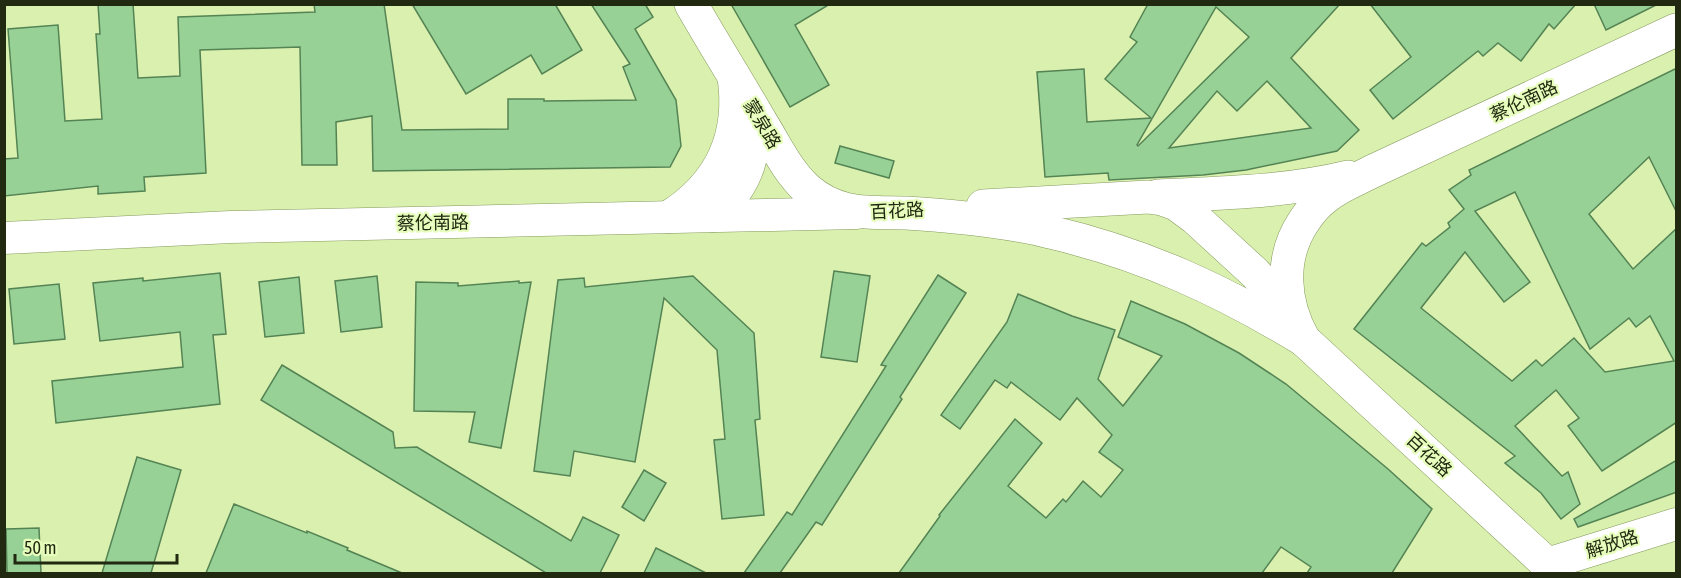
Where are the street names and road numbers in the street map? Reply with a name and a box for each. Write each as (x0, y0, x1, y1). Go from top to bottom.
street label: 蔡伦南路 (1487, 76, 1561, 125)
street label: 蒙泉路 (740, 95, 785, 152)
street label: 百花路 (869, 199, 924, 222)
street label: 蔡伦南路 (397, 211, 469, 234)
street label: 百花路 (1402, 429, 1456, 481)
street label: 解放路 (1583, 526, 1641, 561)

